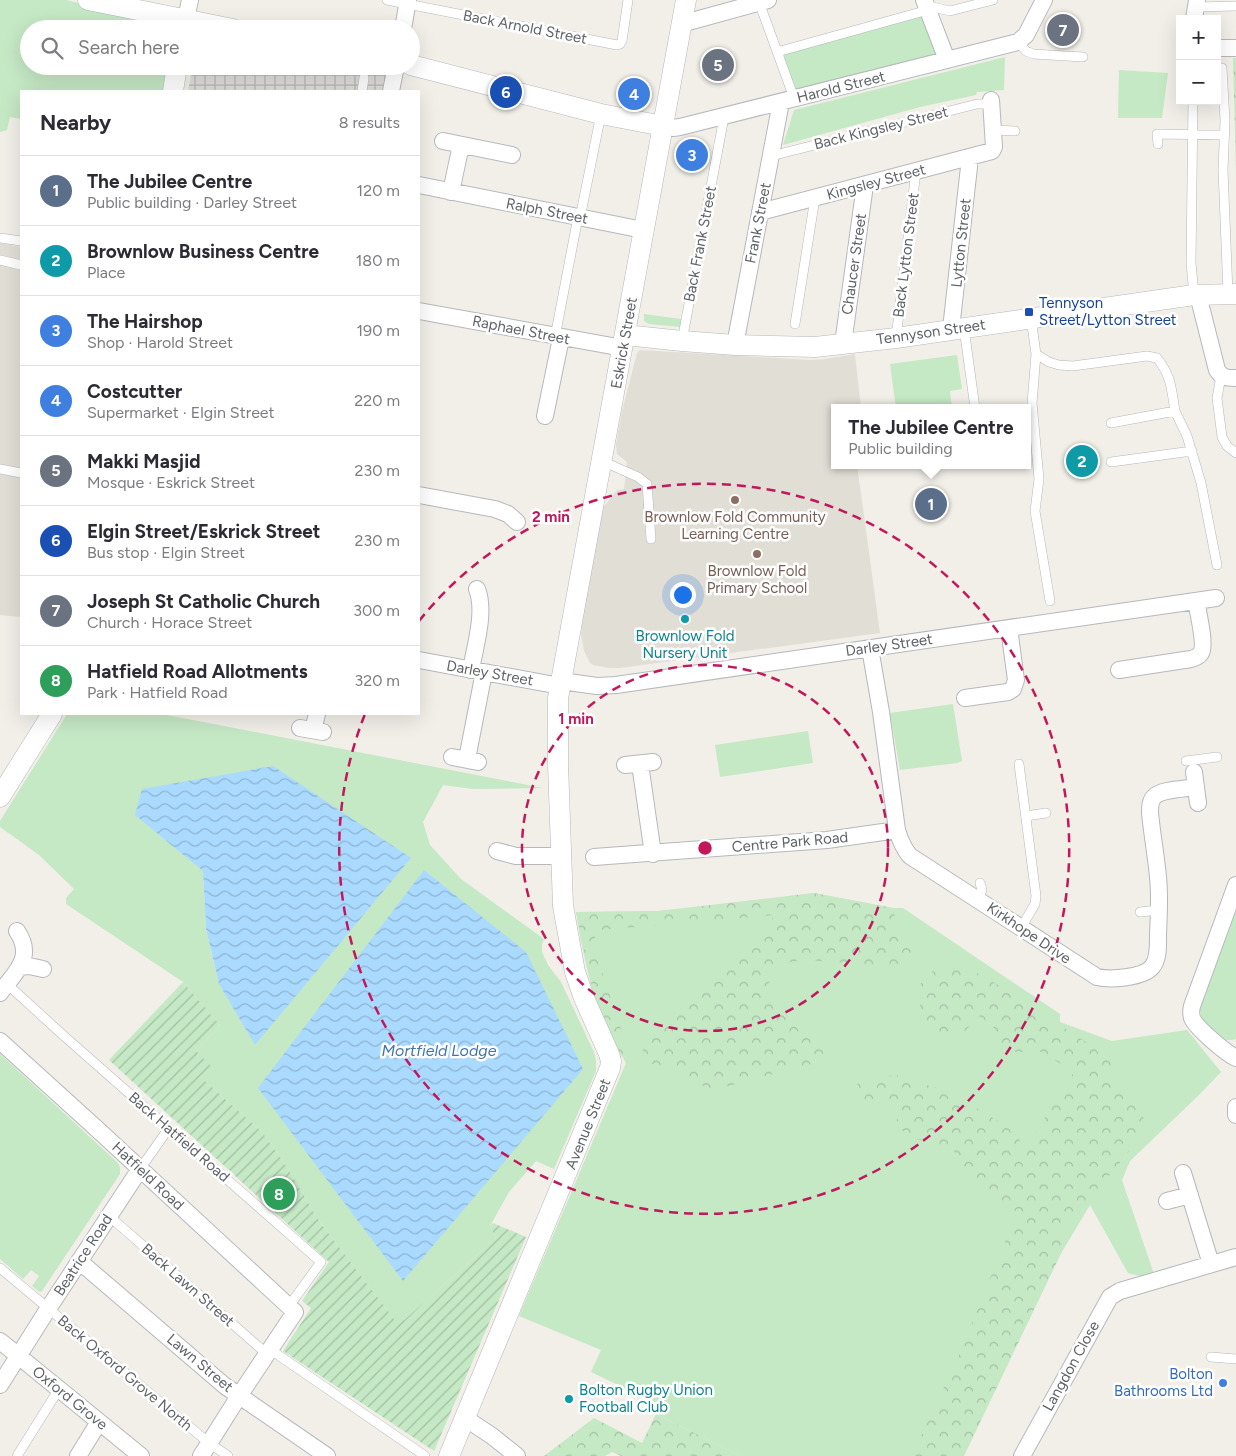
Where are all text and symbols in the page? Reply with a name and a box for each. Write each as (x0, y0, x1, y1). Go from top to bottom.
street label: Back Arnold Street (461, 6, 589, 48)
pin: 7 (1047, 11, 1079, 49)
map controls (1176, 15, 1221, 105)
button: + (1176, 15, 1221, 60)
search box (20, 20, 420, 75)
icon: search (38, 34, 66, 62)
text: Search here (78, 36, 180, 59)
pin: 5 (702, 46, 734, 84)
button: − (1176, 60, 1221, 105)
street label: Harold Street (795, 67, 887, 107)
pin: 6 (490, 73, 522, 111)
pin: 4 (618, 75, 650, 113)
street label: Back Kingsley Street (812, 103, 950, 153)
text: Nearby (40, 110, 111, 135)
text: 8 results (339, 113, 400, 132)
pin: 3 (676, 136, 708, 174)
street label: Kingsley Street (825, 160, 928, 204)
text: The Jubilee Centre (87, 170, 252, 193)
text: 1 (53, 181, 59, 200)
text: 120 m (357, 181, 400, 200)
street label: Frank Street (741, 181, 775, 265)
street label: Back Frank Street (680, 184, 720, 304)
street label: Back Lytton Street (889, 191, 923, 318)
text: Public building · Darley Street (87, 193, 297, 212)
street label: Ralph Street (504, 194, 590, 228)
street label: Lytton Street (947, 197, 975, 289)
street label: Chaucer Street (838, 212, 870, 316)
text: Brownlow Business Centre (87, 240, 319, 263)
text: 2 (51, 251, 61, 270)
text: 180 m (356, 251, 400, 270)
text: Place (87, 263, 125, 282)
place label: Tennyson Street/Lytton Street (1039, 294, 1177, 329)
street label: Eskrick Street (607, 295, 641, 390)
marker: Tennyson Street/Lytton Street (1023, 306, 1035, 318)
text: The Hairshop (87, 310, 203, 333)
street label: Raphael Street (471, 312, 572, 348)
street label: Tennyson Street (875, 315, 987, 349)
text: 3 (52, 321, 60, 340)
text: 190 m (357, 321, 400, 340)
text: Shop · Harold Street (87, 333, 233, 352)
text: Costcutter (87, 380, 182, 403)
text: 4 (51, 391, 61, 410)
text: 220 m (354, 391, 400, 410)
text: Supermarket · Elgin Street (87, 403, 275, 422)
popup (831, 404, 1031, 469)
text: The Jubilee Centre (848, 416, 1014, 439)
text: Public building (848, 439, 953, 458)
pin: 2 (1066, 442, 1098, 480)
text: Makki Masjid (87, 450, 200, 473)
text: 5 (51, 461, 61, 480)
text: 230 m (355, 461, 400, 480)
text: Mosque · Eskrick Street (87, 473, 255, 492)
pin: 1 (915, 485, 947, 523)
marker: Brownlow Fold Community Learning Centre (729, 494, 741, 506)
text: 2 min (532, 508, 570, 526)
place label: Brownlow Fold Community Learning Centre (644, 508, 826, 543)
text: Elgin Street/Eskrick Street (87, 520, 320, 543)
text: 6 (51, 531, 61, 550)
text: 230 m (355, 531, 400, 550)
text: Bus stop · Elgin Street (87, 543, 245, 562)
marker: Brownlow Fold Primary School (751, 548, 763, 560)
place label: Brownlow Fold Primary School (707, 562, 807, 597)
your location (670, 582, 696, 608)
text: Joseph St Catholic Church (87, 590, 320, 613)
text: 7 (52, 601, 60, 620)
text: 300 m (353, 601, 400, 620)
text: Church · Horace Street (87, 613, 252, 632)
marker: Brownlow Fold Nursery Unit (679, 613, 691, 625)
place label: Brownlow Fold Nursery Unit (636, 627, 734, 662)
street label: Darley Street (844, 630, 934, 660)
street label: Darley Street (445, 657, 535, 690)
text: Hatfield Road Allotments (87, 660, 308, 683)
text: 8 (51, 671, 61, 690)
text: 320 m (355, 671, 400, 690)
text: Park · Hatfield Road (87, 683, 228, 702)
text: 1 min (558, 710, 594, 728)
street label: Centre Park Road (731, 828, 849, 856)
centre of rings (696, 839, 714, 857)
street label: Kirkhope Drive (984, 898, 1074, 968)
water label: Mortfield Lodge (382, 1041, 497, 1060)
street label: Avenue Street (562, 1076, 615, 1172)
street label: Back Hatfield Road (125, 1088, 233, 1186)
street label: Hatfield Road (108, 1138, 188, 1214)
pin: 8 (263, 1175, 295, 1213)
street label: Beatrice Road (50, 1211, 116, 1299)
street label: Back Lawn Street (138, 1240, 238, 1330)
street label: Back Oxford Grove North (54, 1311, 196, 1435)
street label: Langdon Close (1039, 1318, 1103, 1414)
street label: Lawn Street (163, 1330, 237, 1396)
street label: Oxford Grove (29, 1362, 111, 1434)
place label: Bolton Bathrooms Ltd (1114, 1365, 1213, 1400)
marker: Bolton Bathrooms Ltd (1217, 1377, 1229, 1389)
place label: Bolton Rugby Union Football Club (579, 1381, 713, 1416)
marker: Bolton Rugby Union Football Club (563, 1393, 575, 1405)

